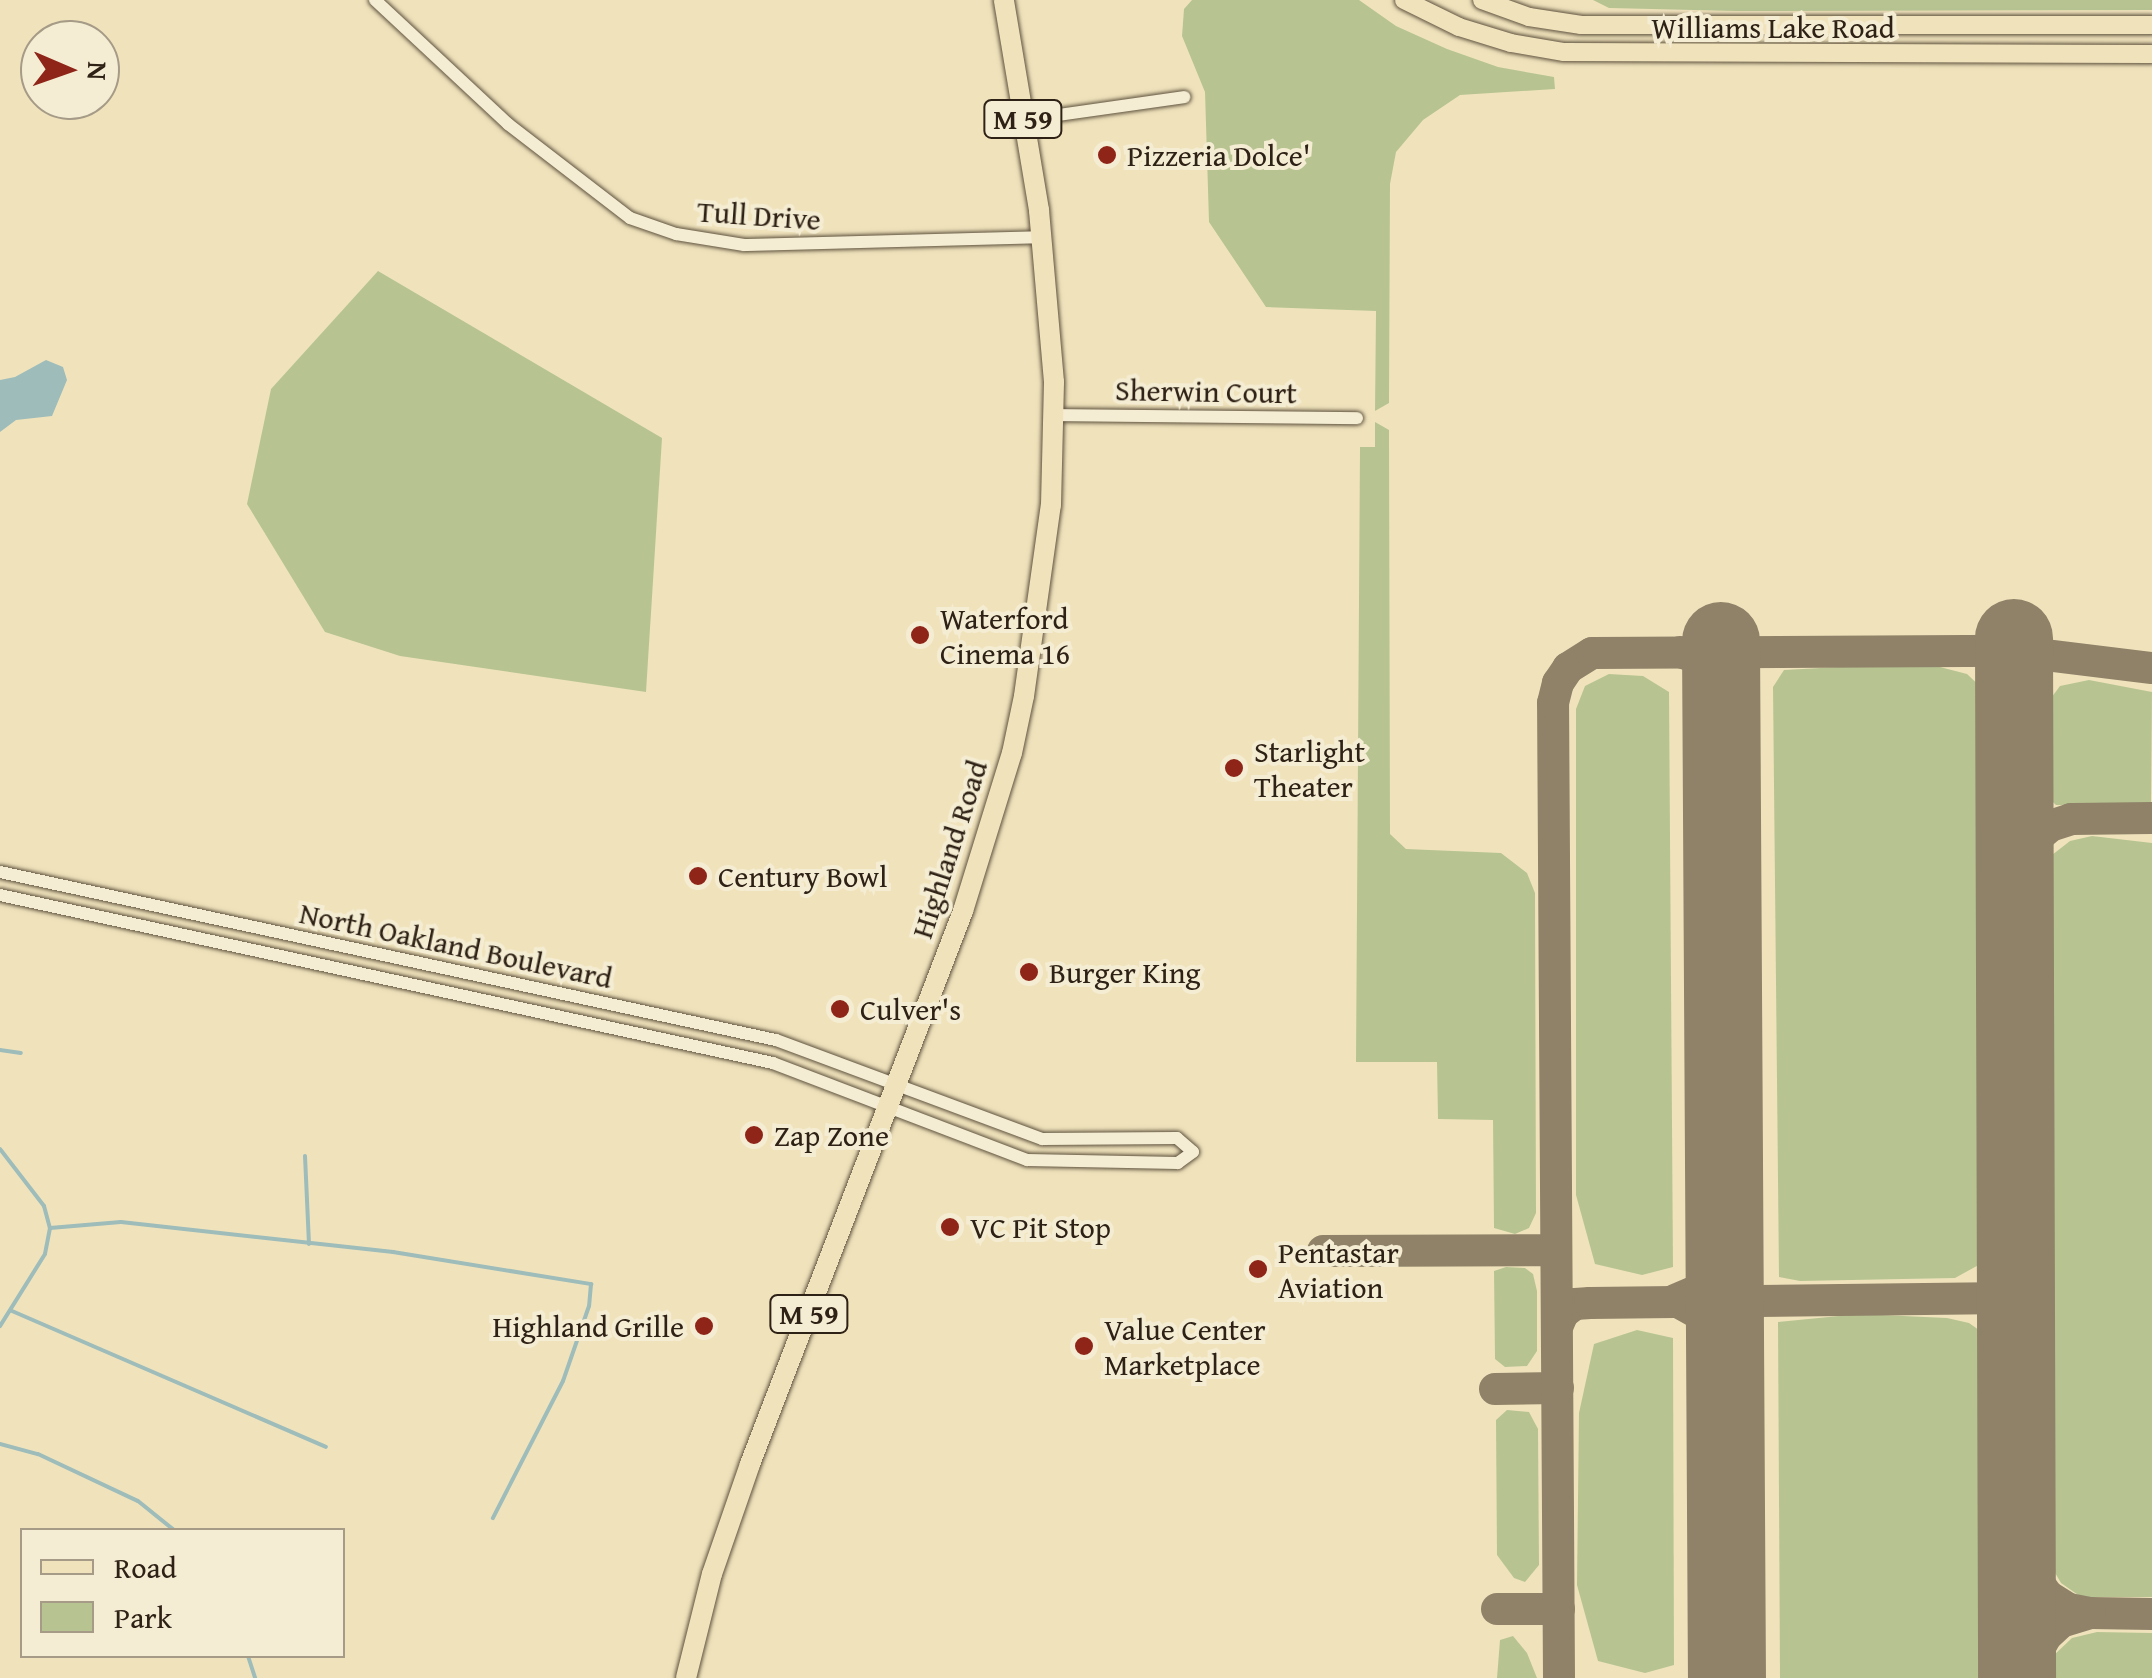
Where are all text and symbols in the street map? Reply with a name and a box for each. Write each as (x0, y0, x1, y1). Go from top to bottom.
street label: Williams Lake Road (1651, 9, 1895, 45)
north arrow (20, 20, 120, 120)
text: N (78, 61, 119, 81)
road number: M 59 (983, 96, 1063, 142)
place label: Pizzeria Dolce' (1127, 137, 1311, 173)
marker: Pizzeria Dolce' (1096, 144, 1118, 166)
street label: Tull Drive (696, 193, 822, 237)
street label: Sherwin Court (1115, 371, 1297, 411)
place label: Waterford Cinema 16 (940, 600, 1070, 670)
marker: Waterford Cinema 16 (909, 624, 931, 646)
place label: Starlight Theater (1254, 733, 1365, 804)
street label: Highland Road (903, 755, 995, 943)
marker: Starlight Theater (1223, 757, 1245, 779)
place label: Century Bowl (718, 858, 888, 894)
marker: Century Bowl (687, 865, 709, 887)
street label: North Oakland Boulevard (296, 894, 616, 996)
place label: Burger King (1049, 954, 1201, 990)
marker: Burger King (1018, 961, 1040, 983)
place label: Culver's (860, 991, 961, 1027)
marker: Culver's (829, 998, 851, 1020)
place label: Zap Zone (774, 1117, 889, 1153)
marker: Zap Zone (743, 1124, 765, 1146)
place label: VC Pit Stop (970, 1209, 1111, 1245)
marker: VC Pit Stop (939, 1216, 961, 1238)
place label: Pentastar Aviation (1278, 1234, 1399, 1304)
marker: Pentastar Aviation (1247, 1258, 1269, 1280)
road number: M 59 (769, 1291, 849, 1337)
place label: Highland Grille (492, 1308, 684, 1344)
place label: Value Center Marketplace (1104, 1311, 1266, 1382)
marker: Highland Grille (693, 1315, 715, 1337)
marker: Value Center Marketplace (1073, 1335, 1095, 1357)
legend (20, 1528, 345, 1658)
text: Road (114, 1545, 177, 1589)
text: Park (114, 1595, 172, 1639)

